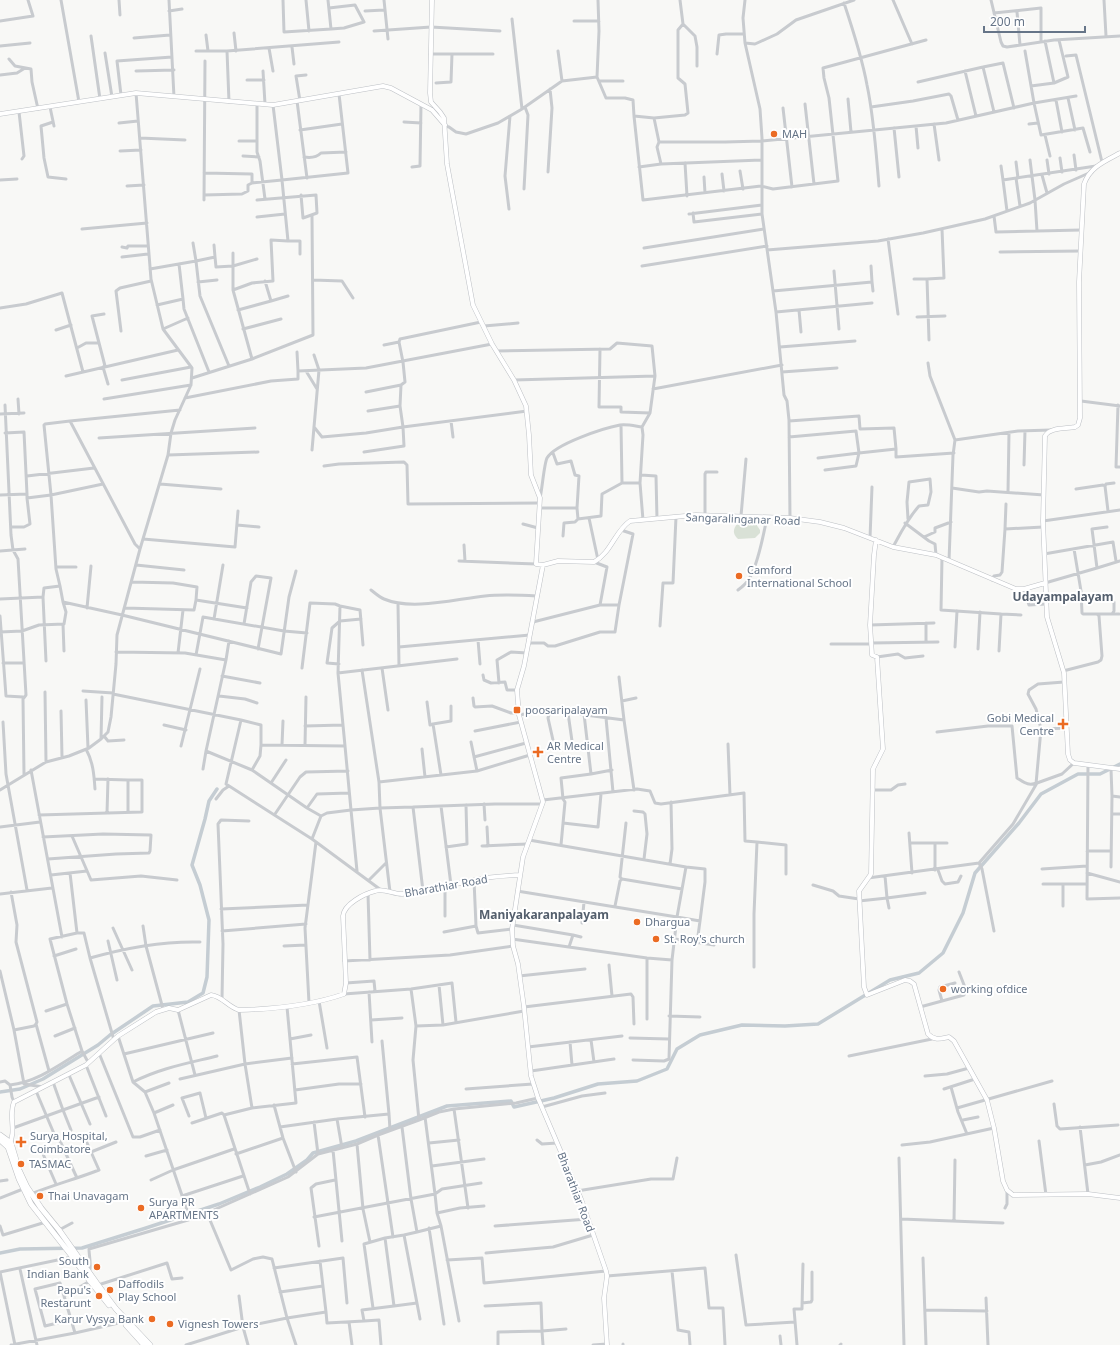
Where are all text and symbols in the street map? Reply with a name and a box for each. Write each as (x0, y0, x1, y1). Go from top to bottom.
scale bar (984, 8, 1085, 34)
text: 200 m (990, 13, 1025, 30)
place label: MAH (782, 126, 807, 141)
marker: MAH (769, 129, 779, 139)
street label: Sangaralinganar Road (685, 509, 801, 528)
place label: Camford International School (747, 562, 852, 590)
marker: Camford International School (734, 571, 744, 581)
district label: Udayampalayam (1013, 588, 1113, 605)
place label: poosaripalayam (525, 702, 608, 717)
marker: poosaripalayam (512, 705, 522, 715)
place label: Gobi Medical Centre (987, 710, 1054, 738)
marker: Gobi Medical Centre (1057, 718, 1069, 730)
place label: AR Medical Centre (547, 738, 604, 766)
marker: AR Medical Centre (532, 746, 544, 758)
street label: Bharathiar Road (403, 871, 489, 900)
district label: Maniyakaranpalayam (479, 906, 609, 923)
place label: Dhargua (645, 914, 690, 929)
marker: Dhargua (632, 917, 642, 927)
place label: St. Roy's church (664, 931, 745, 946)
marker: St. Roy's church (651, 934, 661, 944)
place label: working ofdice (951, 981, 1028, 996)
marker: working ofdice (938, 984, 948, 994)
place label: Surya Hospital, Coimbatore (30, 1128, 108, 1156)
marker: Surya Hospital, Coimbatore (15, 1136, 27, 1148)
street label: Bharathiar Road (554, 1150, 599, 1234)
place label: TASMAC (29, 1156, 71, 1171)
marker: TASMAC (16, 1159, 26, 1169)
place label: Thai Unavagam (48, 1188, 129, 1203)
marker: Thai Unavagam (35, 1191, 45, 1201)
place label: Surya PR APARTMENTS (149, 1194, 219, 1222)
marker: Surya PR APARTMENTS (136, 1203, 146, 1213)
place label: South Indian Bank (27, 1253, 89, 1281)
marker: South Indian Bank (92, 1262, 102, 1272)
place label: Daffodils Play School (118, 1276, 176, 1304)
place label: Papu's Restarunt (40, 1282, 91, 1310)
marker: Daffodils Play School (105, 1285, 115, 1295)
marker: Papu's Restarunt (94, 1291, 104, 1301)
place label: Karur Vysya Bank (54, 1311, 144, 1326)
marker: Karur Vysya Bank (147, 1314, 157, 1324)
place label: Vignesh Towers (178, 1316, 259, 1331)
marker: Vignesh Towers (165, 1319, 175, 1329)

